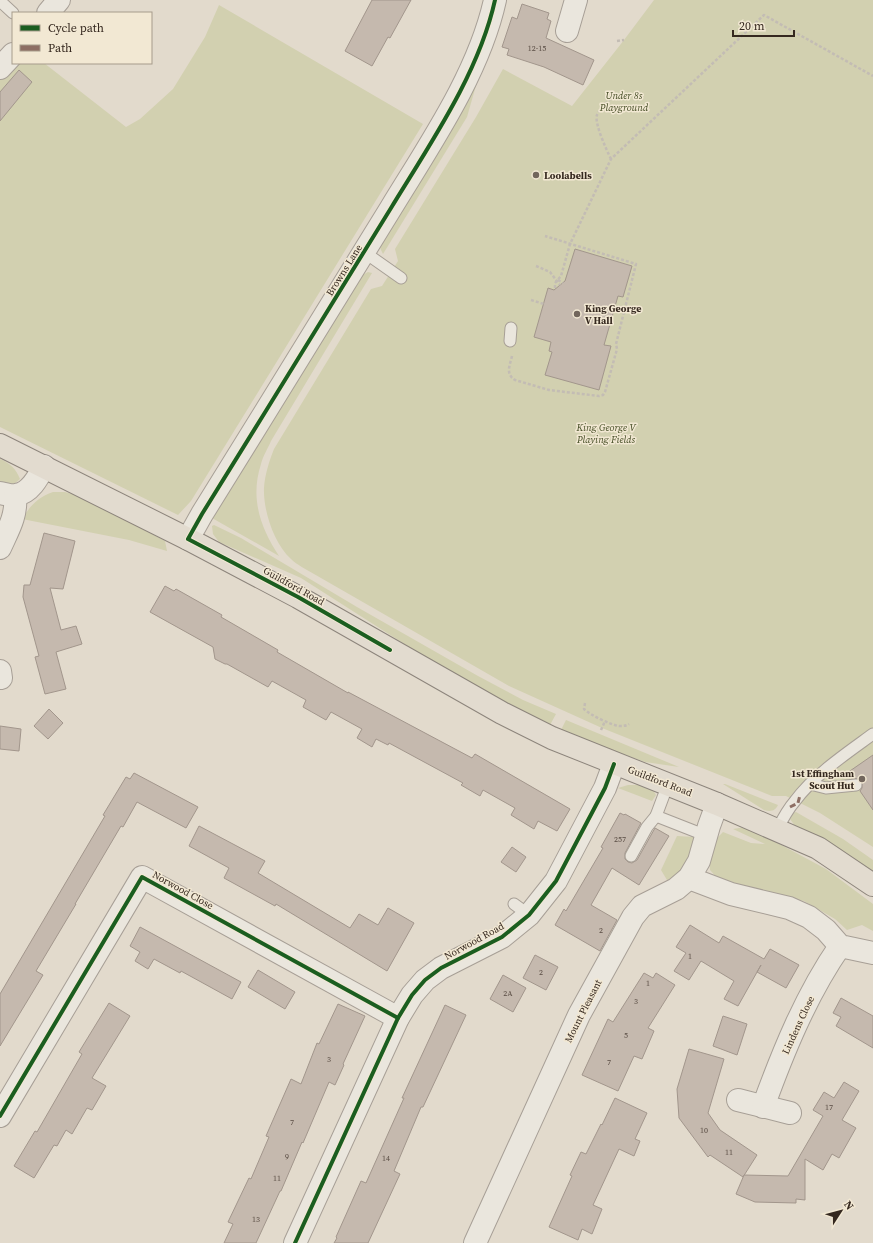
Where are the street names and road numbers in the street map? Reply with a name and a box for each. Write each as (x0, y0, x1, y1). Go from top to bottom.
street label: Browns Lane (323, 242, 365, 298)
street label: Guildford Road (261, 564, 327, 608)
street label: Guildford Road (626, 763, 694, 799)
street label: Norwood Close (150, 868, 216, 912)
street label: Norwood Road (442, 919, 506, 963)
street label: Mount Pleasant (561, 977, 605, 1045)
street label: Lindens Close (779, 994, 817, 1056)

